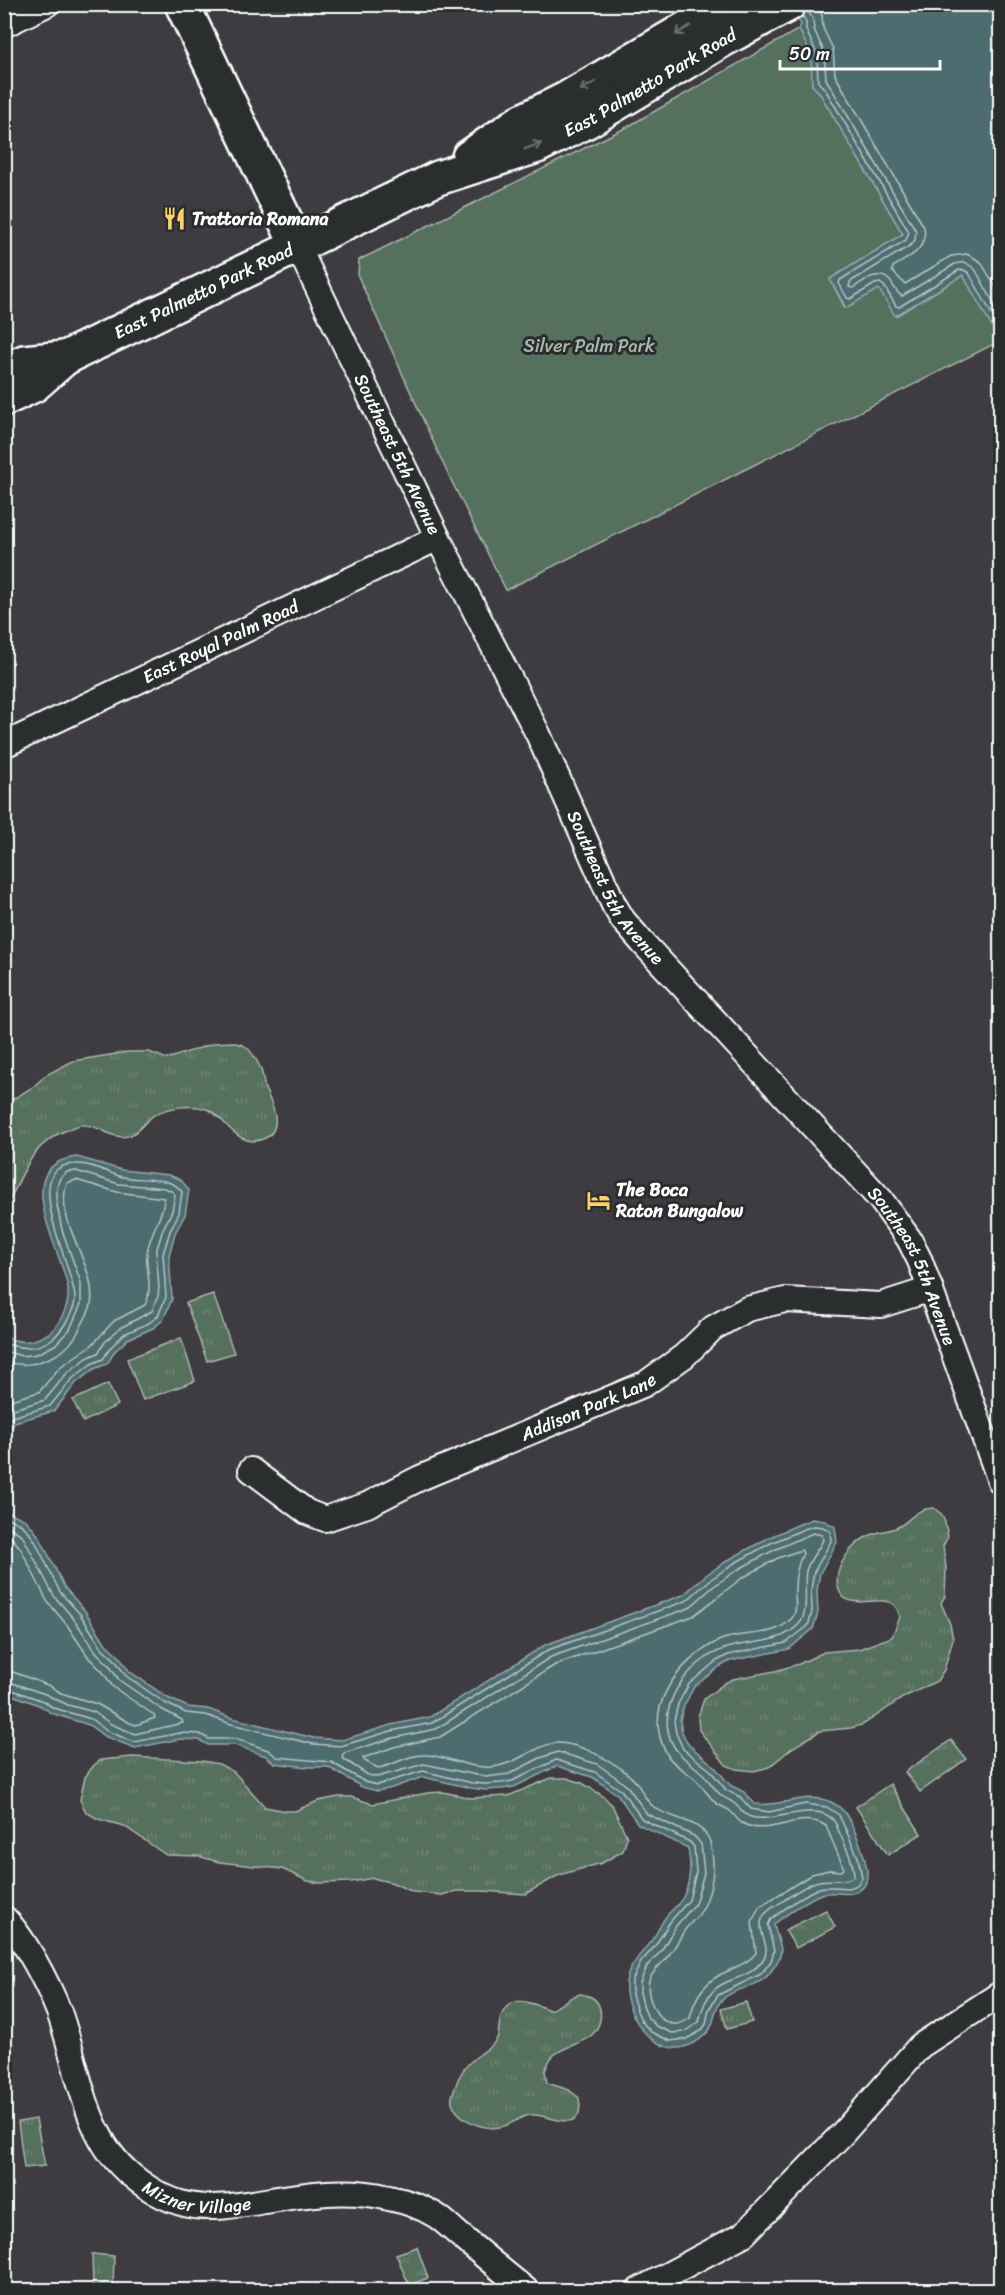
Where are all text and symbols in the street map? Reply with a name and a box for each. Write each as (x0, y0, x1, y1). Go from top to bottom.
street label: East Palmetto Park Road (558, 18, 744, 146)
one-way arrow (675, 24, 692, 36)
scale bar (780, 33, 940, 71)
text: 50 m (789, 38, 830, 70)
one-way arrow (580, 80, 597, 92)
one-way arrow (523, 140, 542, 151)
place label: Trattoria Romana (192, 203, 329, 235)
restaurant icon: Trattoria Romana (161, 206, 187, 232)
street label: East Palmetto Park Road (108, 233, 300, 348)
park label: Silver Palm Park (523, 330, 655, 362)
street label: Southeast 5th Avenue (345, 368, 450, 540)
street label: East Royal Palm Road (137, 590, 305, 693)
street label: Southeast 5th Avenue (558, 805, 672, 973)
place label: The Boca Raton Bungalow (615, 1174, 744, 1227)
street label: Southeast 5th Avenue (859, 1179, 965, 1350)
hotel icon: The Boca Raton Bungalow (585, 1187, 611, 1213)
street label: Addison Park Lane (515, 1364, 664, 1451)
street label: Mizner Village (136, 2172, 253, 2223)

